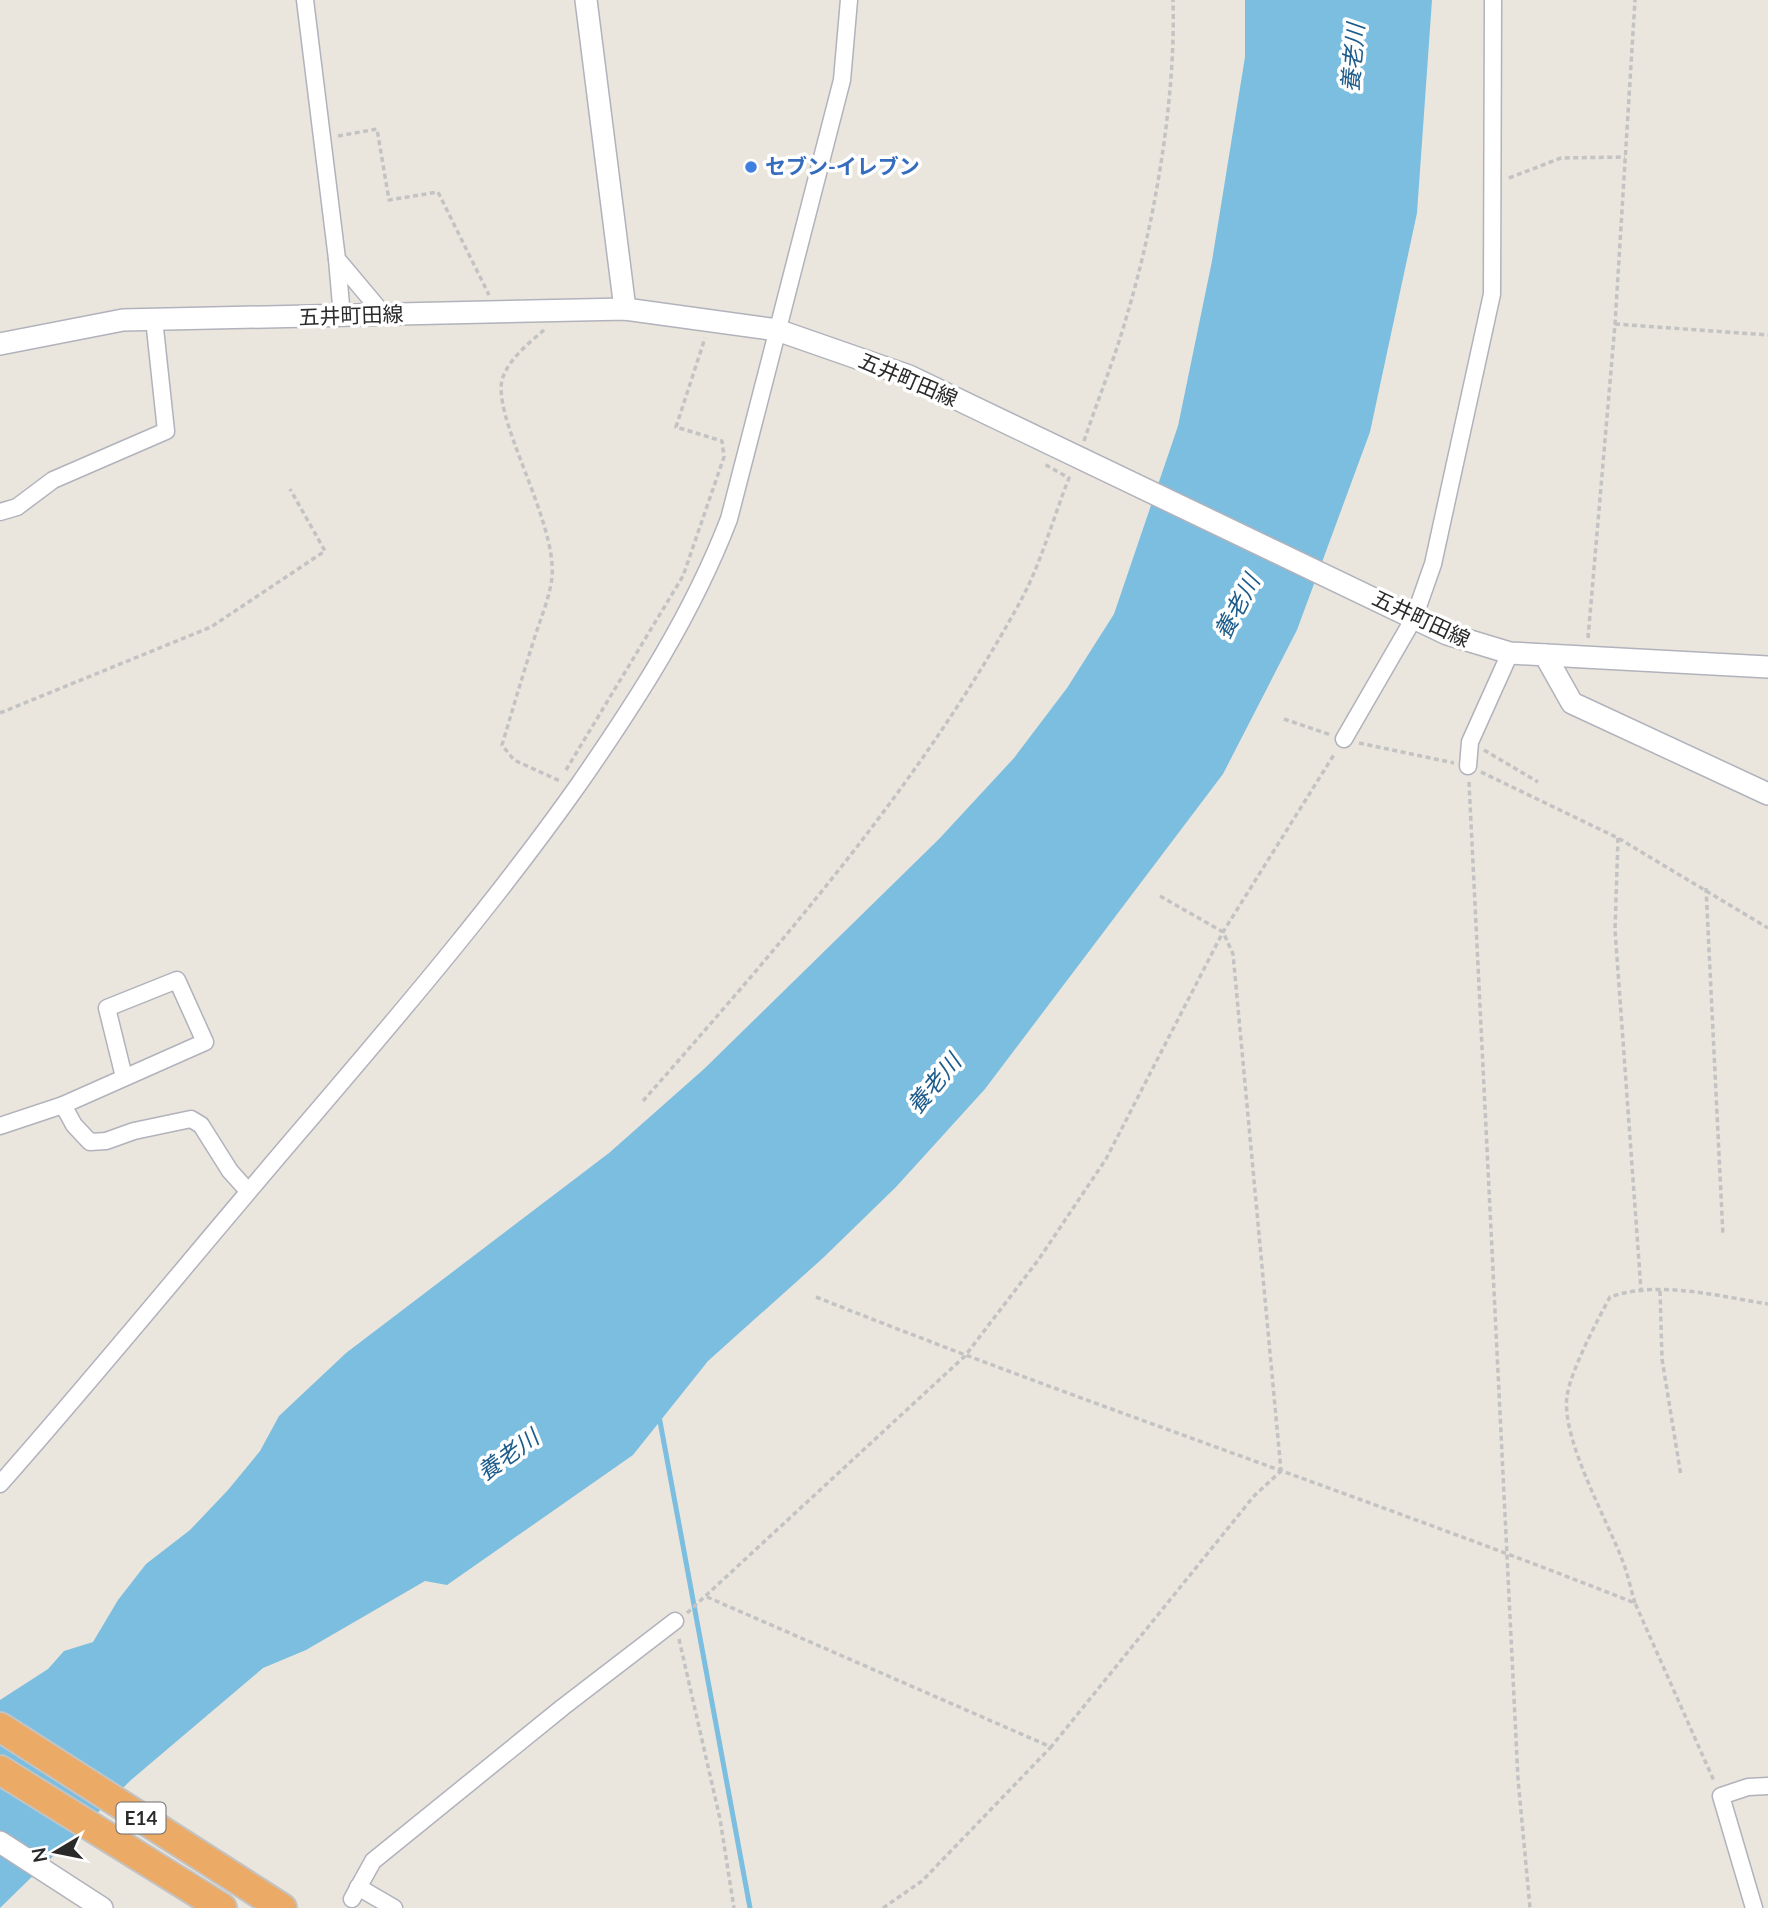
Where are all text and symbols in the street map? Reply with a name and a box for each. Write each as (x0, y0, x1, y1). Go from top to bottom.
water label: 養老川 (1335, 19, 1369, 94)
place label: セブン-イレブン (765, 153, 920, 178)
marker: セブン-イレブン (743, 159, 759, 175)
street label: 五井町田線 (298, 300, 404, 329)
street label: 五井町田線 (855, 347, 962, 411)
water label: 養老川 (1208, 567, 1266, 644)
street label: 五井町田線 (1369, 584, 1474, 651)
water label: 養老川 (900, 1046, 968, 1119)
water label: 養老川 (471, 1421, 546, 1486)
road number: E14 (116, 1802, 166, 1834)
north arrow (21, 1817, 91, 1887)
text: N (26, 1846, 51, 1864)

